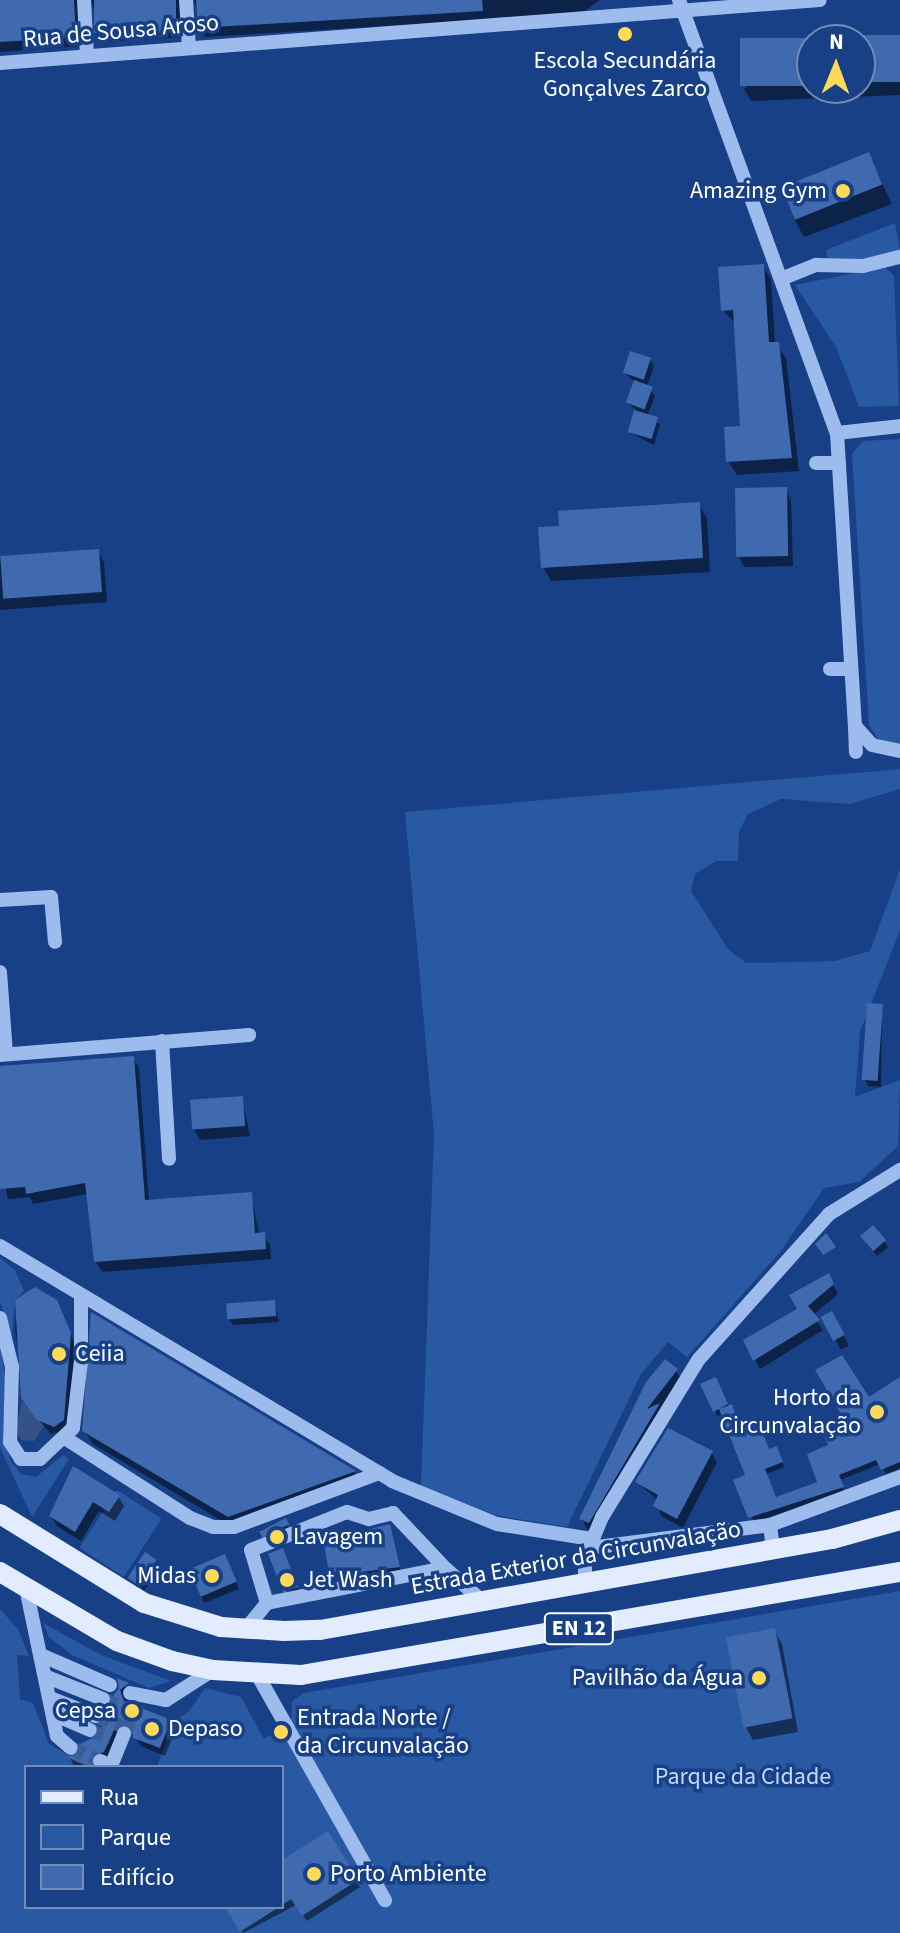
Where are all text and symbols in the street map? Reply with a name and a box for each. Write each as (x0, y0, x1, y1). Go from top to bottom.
street label: Rua de Sousa Aroso (22, 8, 220, 54)
north arrow (796, 24, 876, 104)
marker: Escola Secundária Gonçalves Zarco (616, 25, 634, 43)
text: N (829, 26, 844, 58)
place label: Escola Secundária Gonçalves Zarco (534, 47, 716, 103)
place label: Amazing Gym (690, 177, 827, 205)
marker: Amazing Gym (834, 182, 852, 200)
place label: Ceiia (75, 1340, 125, 1368)
marker: Ceiia (50, 1345, 68, 1363)
place label: Horto da Circunvalação (719, 1384, 861, 1440)
marker: Horto da Circunvalação (868, 1403, 886, 1421)
street label: Estrada Exterior da Circunvalação (409, 1515, 743, 1601)
place label: Lavagem (293, 1523, 383, 1551)
marker: Lavagem (268, 1528, 286, 1546)
place label: Midas (137, 1562, 196, 1590)
place label: Jet Wash (303, 1566, 393, 1594)
marker: Midas (203, 1567, 221, 1585)
marker: Jet Wash (278, 1571, 296, 1589)
road number: EN 12 (543, 1611, 615, 1647)
place label: Pavilhão da Água (572, 1664, 743, 1692)
marker: Pavilhão da Água (750, 1669, 768, 1687)
place label: Cepsa (55, 1697, 116, 1725)
marker: Cepsa (123, 1702, 141, 1720)
place label: Entrada Norte / da Circunvalação (297, 1704, 469, 1760)
place label: Depaso (168, 1715, 243, 1743)
marker: Depaso (143, 1720, 161, 1738)
marker: Entrada Norte / da Circunvalação (272, 1723, 290, 1741)
park label: Parque da Cidade (655, 1763, 831, 1791)
legend (24, 1765, 284, 1909)
text: Rua (100, 1780, 139, 1815)
text: Parque (100, 1820, 171, 1855)
text: Edifício (100, 1860, 174, 1895)
place label: Porto Ambiente (330, 1860, 487, 1888)
marker: Porto Ambiente (305, 1865, 323, 1883)

